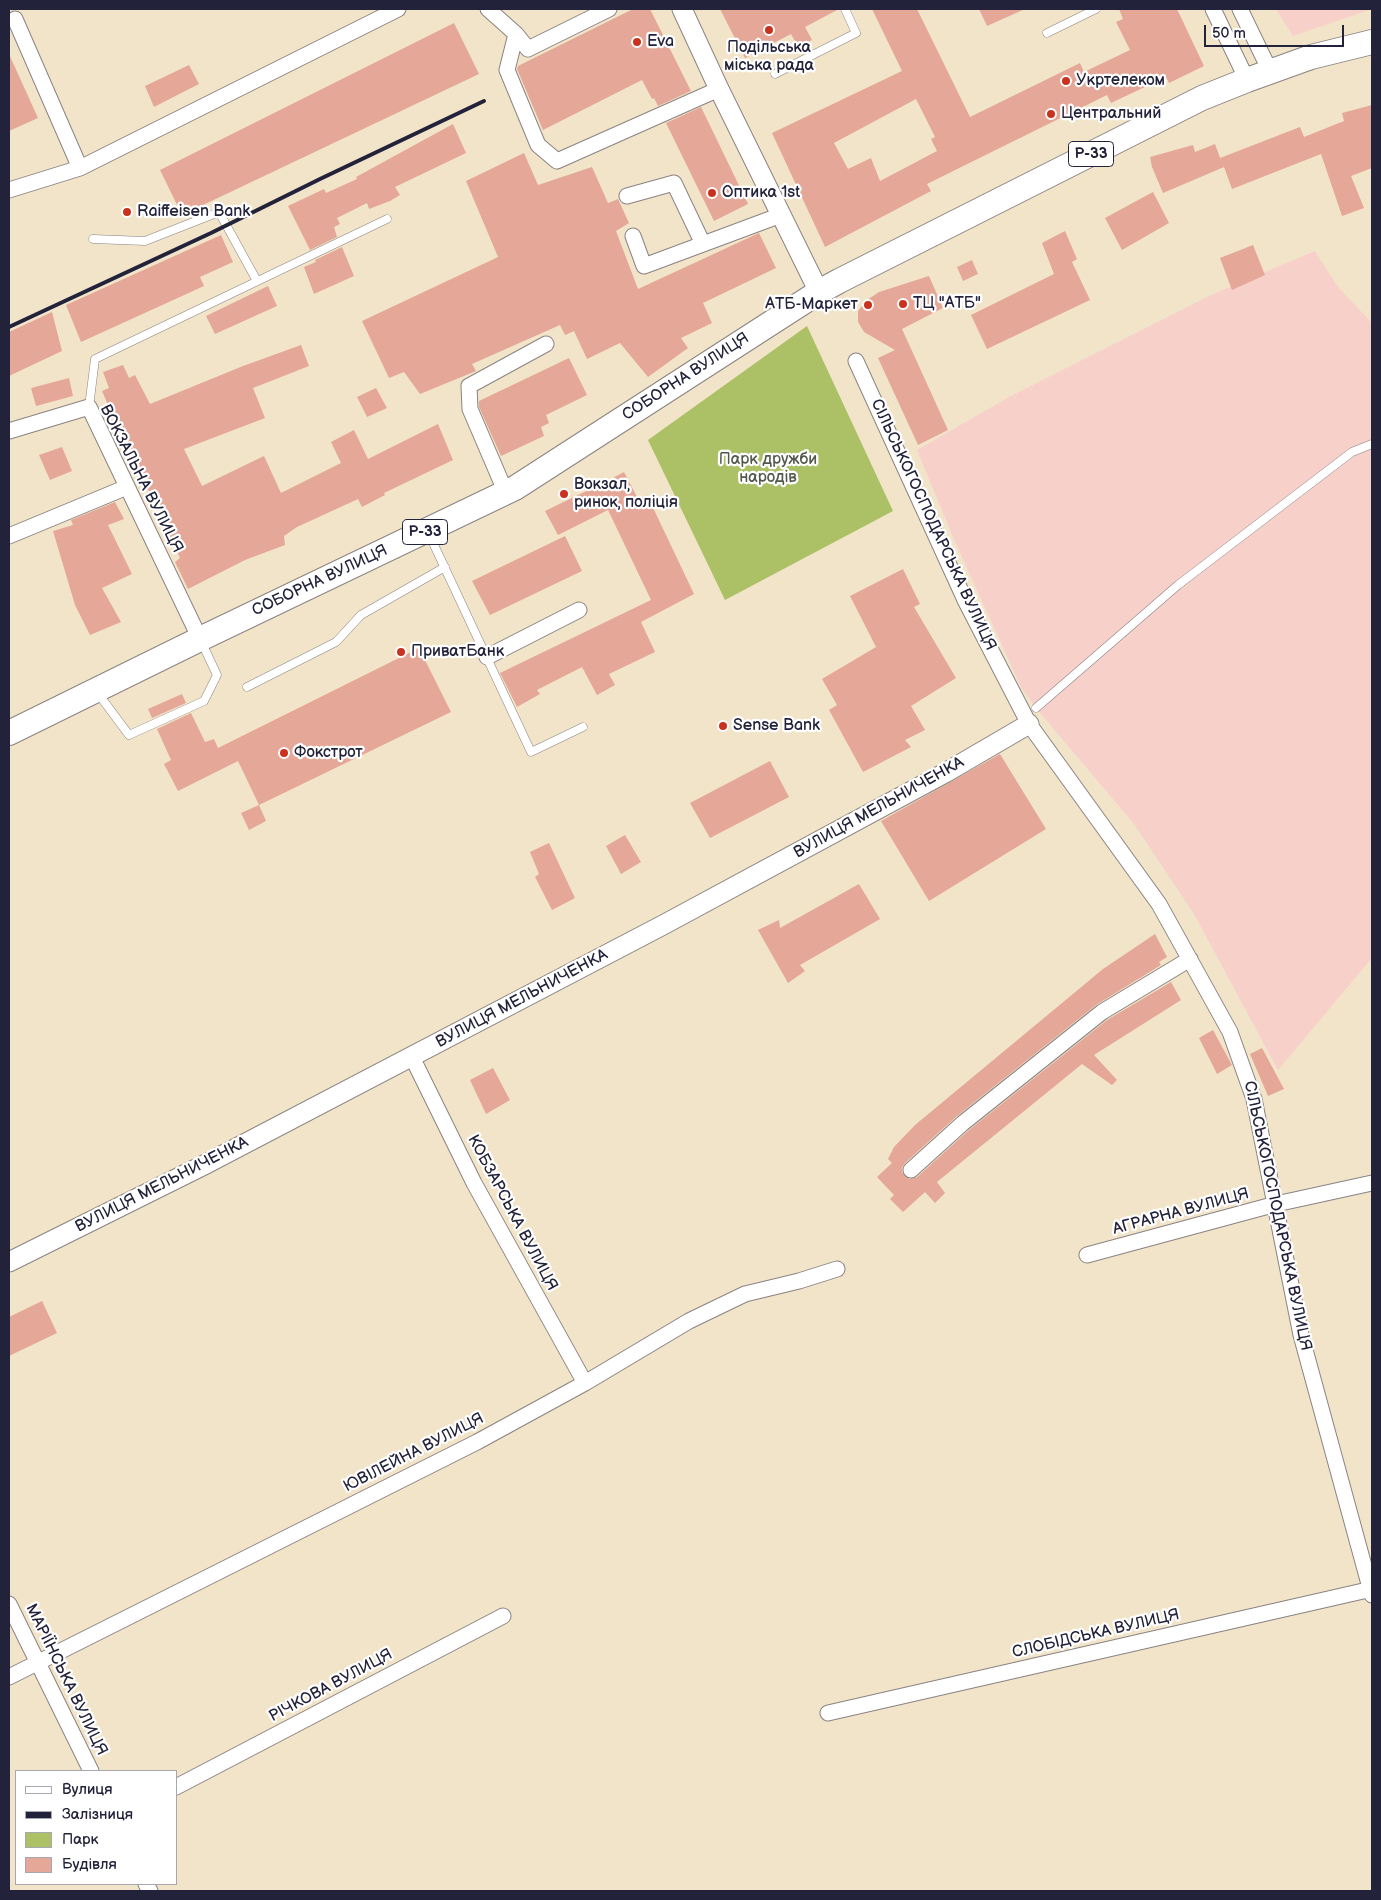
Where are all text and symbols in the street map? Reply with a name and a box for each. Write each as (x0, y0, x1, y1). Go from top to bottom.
scale bar (1206, 15, 1346, 47)
marker: Подільська міська рада (763, 24, 775, 36)
text: 50 m (1212, 24, 1246, 43)
place label: Eva (647, 32, 674, 52)
marker: Eva (631, 36, 643, 48)
place label: Подільська міська рада (724, 38, 814, 76)
place label: Укртелеком (1076, 71, 1165, 91)
marker: Укртелеком (1060, 75, 1072, 87)
place label: Центральний (1061, 104, 1161, 124)
marker: Центральний (1045, 108, 1057, 120)
road number: Р-33 (1068, 142, 1114, 166)
place label: Оптика 1st (722, 183, 800, 203)
marker: Оптика 1st (706, 187, 718, 199)
place label: Raiffeisen Bank (137, 202, 250, 222)
marker: Raiffeisen Bank (121, 206, 133, 218)
place label: ТЦ "АТБ" (913, 294, 981, 314)
place label: АТБ-Маркет (765, 295, 858, 315)
marker: ТЦ "АТБ" (897, 298, 909, 310)
marker: АТБ-Маркет (862, 299, 874, 311)
street label: СОБОРНА ВУЛИЦЯ (619, 329, 753, 425)
street label: СІЛЬСЬКОГОСПОДАРСЬКА ВУЛИЦЯ (866, 396, 1000, 654)
street label: ВОКЗАЛЬНА ВУЛИЦЯ (95, 402, 187, 556)
park label: Парк дружби народів (719, 450, 817, 488)
place label: Вокзал, ринок, поліція (574, 475, 678, 513)
marker: Вокзал, ринок, поліція (558, 488, 570, 500)
road number: Р-33 (402, 520, 448, 544)
street label: СОБОРНА ВУЛИЦЯ (249, 541, 391, 621)
place label: ПриватБанк (411, 642, 504, 662)
marker: ПриватБанк (395, 646, 407, 658)
place label: Sense Bank (733, 716, 820, 736)
marker: Sense Bank (717, 720, 729, 732)
place label: Фокстрот (294, 743, 363, 763)
marker: Фокстрот (278, 747, 290, 759)
street label: ВУЛИЦЯ МЕЛЬНИЧЕНКА (791, 753, 967, 863)
street label: ВУЛИЦЯ МЕЛЬНИЧЕНКА (433, 946, 611, 1052)
street label: СІЛЬСЬКОГОСПОДАРСЬКА ВУЛИЦЯ (1239, 1079, 1315, 1353)
street label: КОБЗАРСЬКА ВУЛИЦЯ (463, 1132, 561, 1294)
street label: ВУЛИЦЯ МЕЛЬНИЧЕНКА (72, 1133, 252, 1237)
street label: АГРАРНА ВУЛИЦЯ (1111, 1185, 1251, 1239)
street label: ЮВІЛЕЙНА ВУЛИЦЯ (341, 1409, 487, 1497)
street label: МАРІЇНСЬКА ВУЛИЦЯ (21, 1601, 111, 1759)
street label: СЛОБІДСЬКА ВУЛИЦЯ (1011, 1605, 1181, 1663)
street label: РІЧКОВА ВУЛИЦЯ (266, 1645, 396, 1727)
legend (15, 1770, 178, 1885)
text: Вулиця (62, 1780, 113, 1799)
text: Залізниця (62, 1805, 133, 1824)
text: Парк (62, 1830, 99, 1849)
text: Будівля (62, 1855, 117, 1874)

